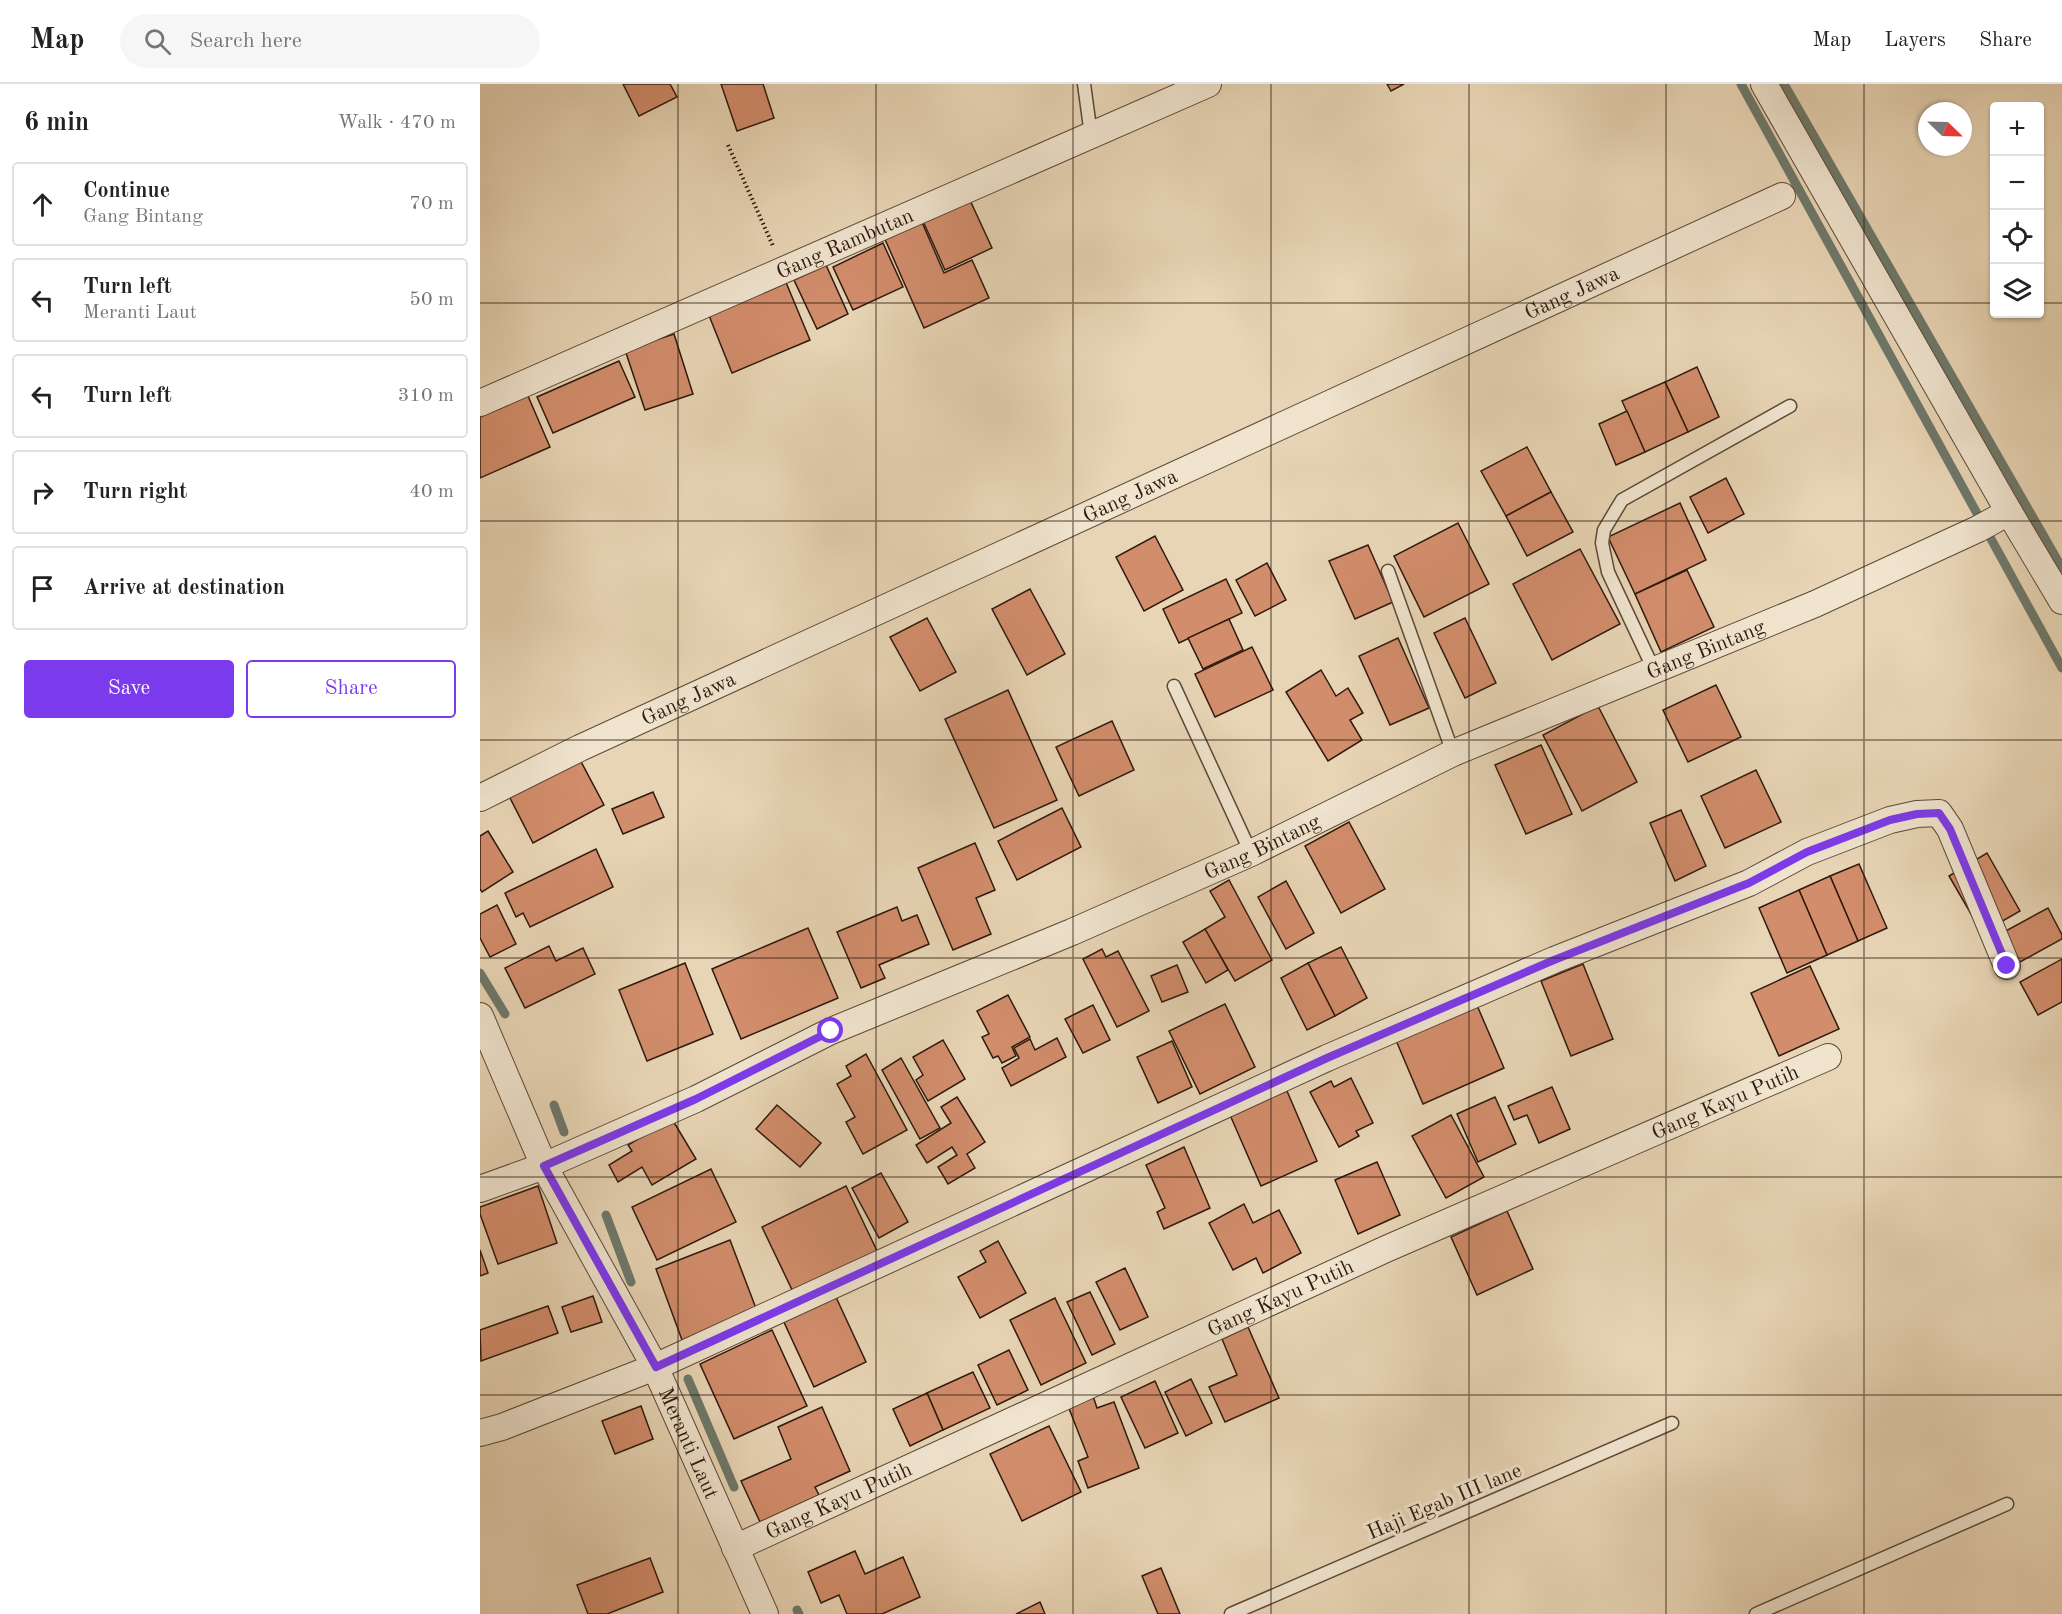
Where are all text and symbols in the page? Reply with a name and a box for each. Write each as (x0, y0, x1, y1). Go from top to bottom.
search box (120, 14, 540, 68)
icon: search (141, 25, 174, 58)
text: Map (30, 27, 84, 55)
text: Search here (189, 30, 302, 52)
text: Map (1812, 30, 1851, 51)
text: Layers (1884, 30, 1946, 51)
text: Share (1979, 30, 2032, 51)
north arrow (1918, 102, 1972, 156)
map controls (1990, 102, 2044, 318)
button: + (1990, 102, 2044, 156)
text: 6 min (24, 110, 89, 136)
text: Walk · 470 m (337, 113, 456, 133)
button: − (1990, 156, 2044, 210)
text: Continue (83, 180, 170, 202)
icon: ahead (26, 188, 59, 221)
text: 70 m (409, 194, 454, 214)
street label: Gang Rambutan (773, 205, 917, 284)
text: Gang Bintang (83, 207, 203, 227)
button: locate (1990, 210, 2044, 264)
street label: Gang Jawa (1522, 263, 1623, 325)
button: layers (1990, 264, 2044, 318)
text: Turn left (83, 276, 172, 298)
icon: left (26, 284, 59, 317)
text: 50 m (409, 290, 454, 310)
text: Meranti Laut (83, 303, 197, 323)
icon: left (26, 380, 59, 413)
text: Turn left (83, 385, 172, 407)
text: 310 m (398, 386, 454, 406)
street label: Gang Jawa (1080, 466, 1181, 527)
icon: right (26, 476, 59, 509)
text: Turn right (83, 481, 187, 503)
text: 40 m (409, 482, 454, 502)
icon: arrive (26, 572, 59, 605)
text: Arrive at destination (83, 577, 285, 599)
street label: Gang Bintang (1644, 616, 1769, 684)
button: Save (24, 660, 234, 718)
button: Share (246, 660, 456, 718)
street label: Gang Jawa (639, 669, 739, 730)
street label: Gang Bintang (1201, 811, 1325, 884)
route end (1993, 952, 2019, 978)
route start (817, 1017, 843, 1043)
street label: Gang Kayu Putih (1649, 1062, 1802, 1144)
street label: Gang Kayu Putih (1205, 1256, 1357, 1342)
street label: Meranti Laut (654, 1385, 721, 1503)
street label: Gang Kayu Putih (763, 1459, 916, 1544)
street label: Haji Egab III lane (1364, 1460, 1525, 1544)

